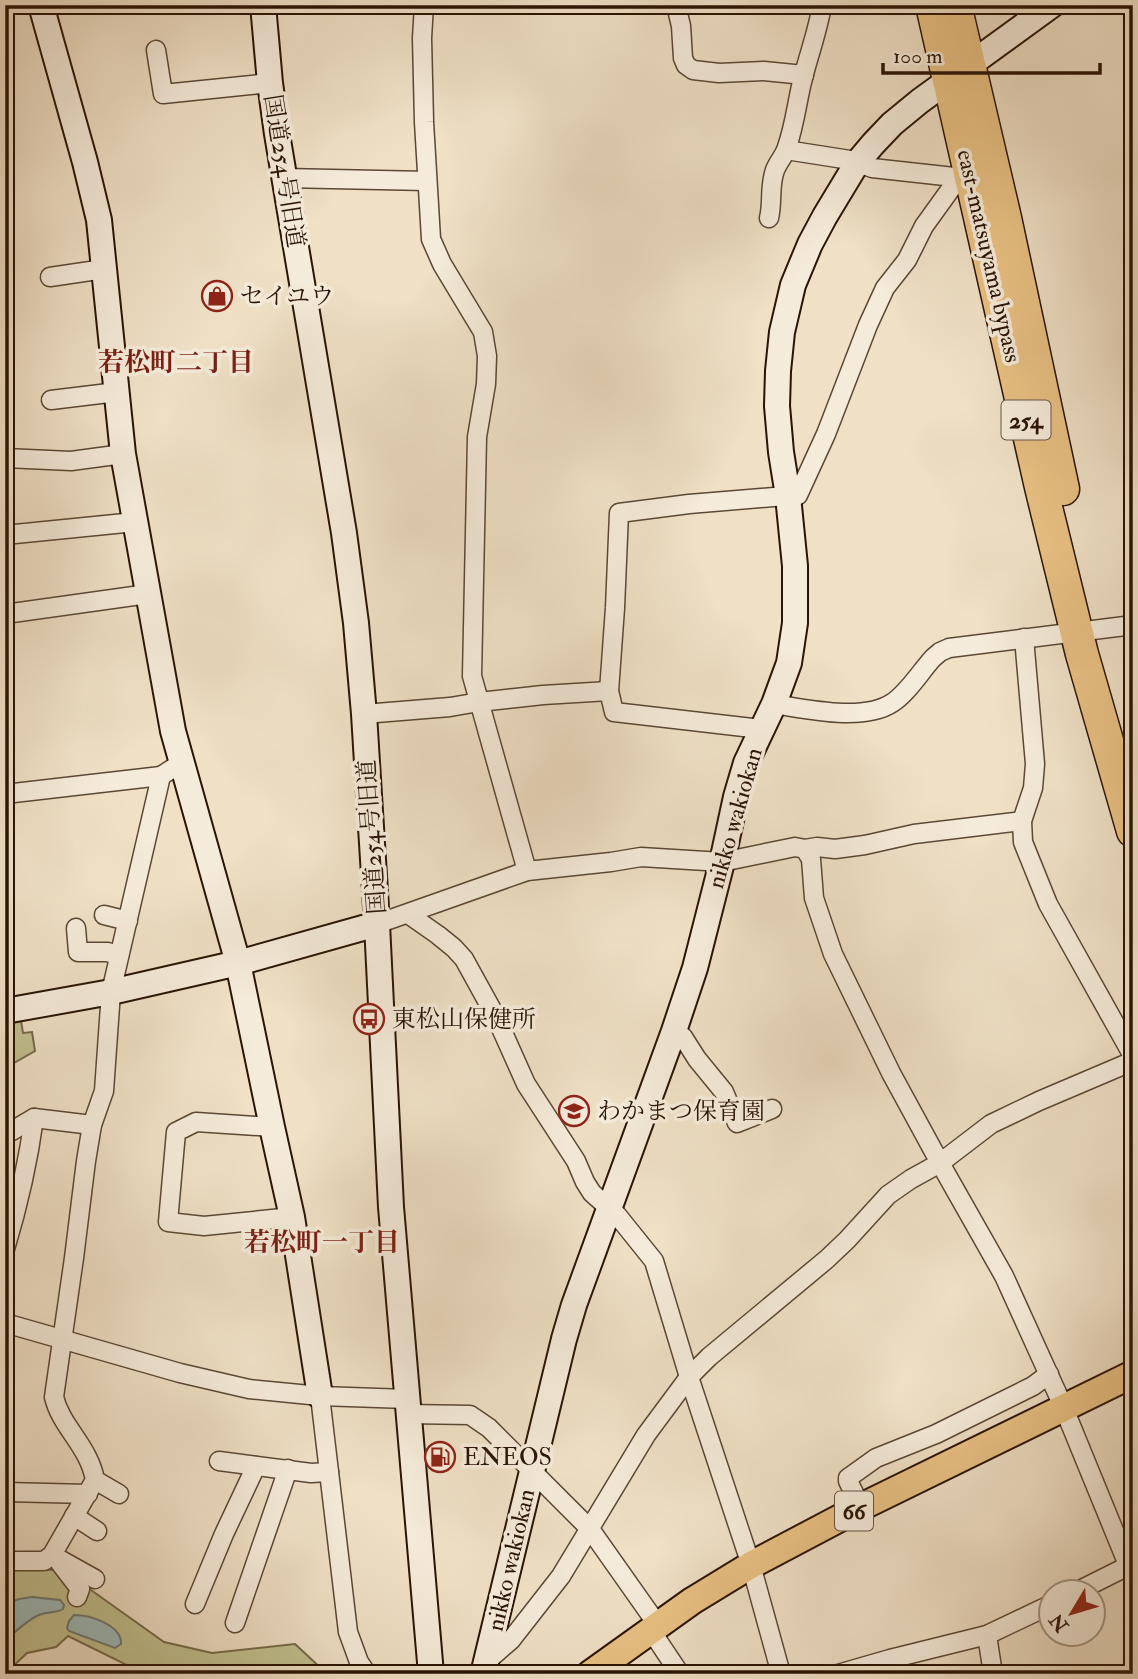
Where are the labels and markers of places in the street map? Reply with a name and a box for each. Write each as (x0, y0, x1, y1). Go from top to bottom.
shop icon: セイユウ (200, 279, 234, 313)
place label: セイユウ (240, 281, 334, 312)
bus stop icon: 東松山保健所 (352, 1002, 386, 1036)
place label: 東松山保健所 (392, 1004, 536, 1035)
school or university icon: わかまつ保育園 (557, 1094, 591, 1128)
place label: わかまつ保育園 (597, 1096, 765, 1127)
fuel station icon: ENEOS (423, 1440, 457, 1474)
place label: ENEOS (463, 1442, 552, 1473)

